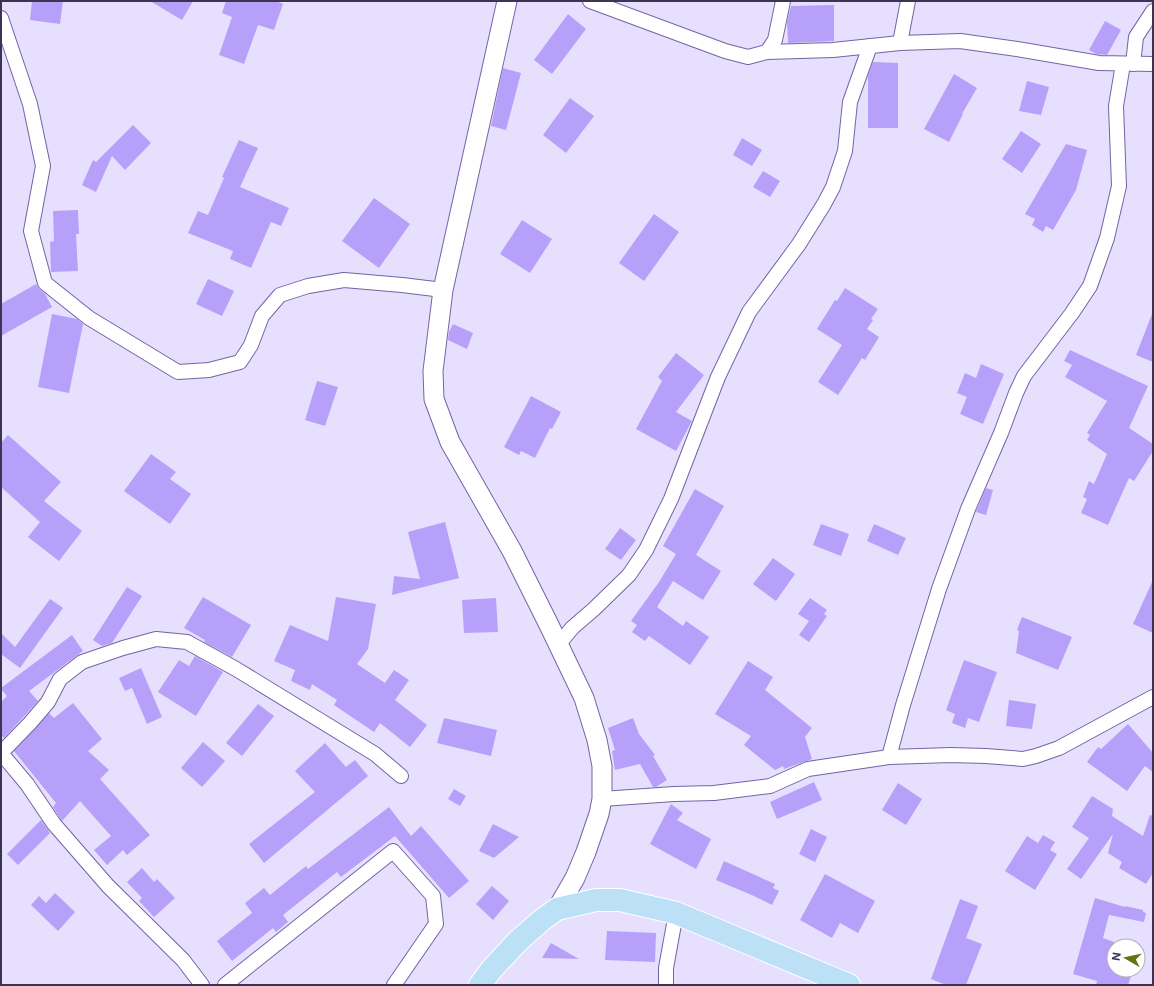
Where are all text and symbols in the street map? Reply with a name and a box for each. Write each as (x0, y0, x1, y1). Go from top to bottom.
north arrow (1106, 938, 1146, 978)
text: N (1109, 951, 1124, 962)

